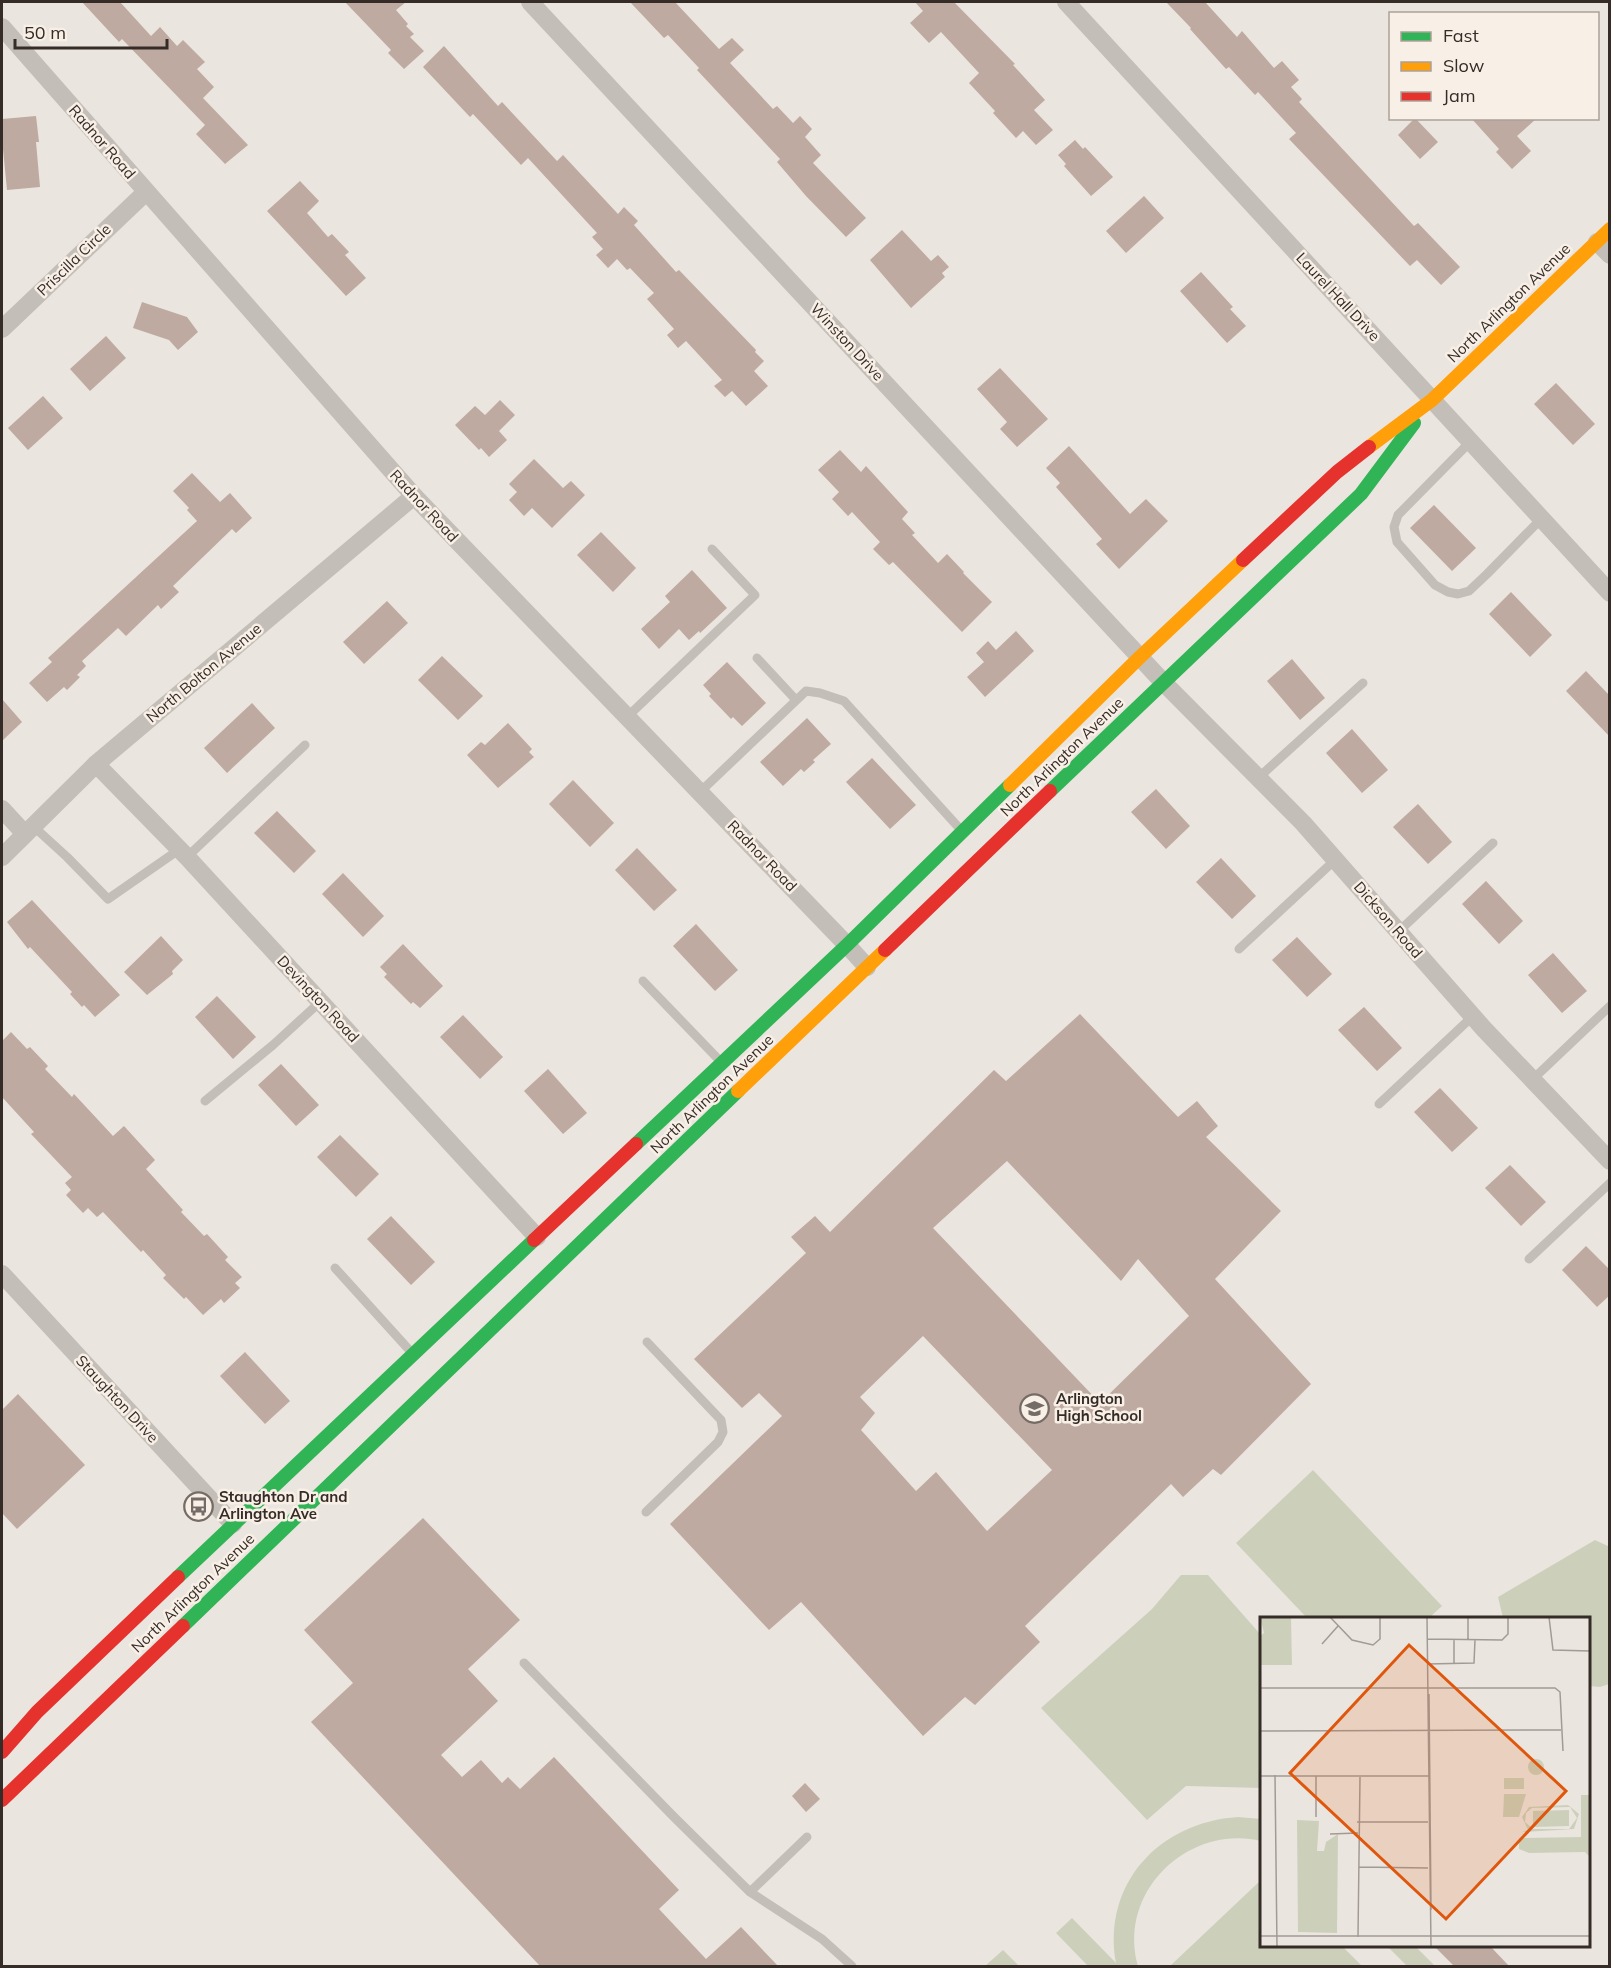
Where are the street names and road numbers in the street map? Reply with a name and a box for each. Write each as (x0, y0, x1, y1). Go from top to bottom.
street label: Radnor Road (65, 101, 140, 183)
street label: Priscilla Circle (33, 220, 115, 300)
street label: North Arlington Avenue (1443, 239, 1574, 366)
street label: Laurel Hall Drive (1292, 248, 1384, 345)
street label: Winston Drive (807, 299, 888, 384)
street label: Radnor Road (386, 466, 463, 546)
street label: North Bolton Avenue (142, 619, 265, 726)
street label: North Arlington Avenue (996, 693, 1127, 820)
street label: Radnor Road (724, 816, 801, 895)
street label: Dickson Road (1350, 877, 1427, 962)
street label: Devington Road (273, 951, 363, 1046)
street label: North Arlington Avenue (646, 1030, 777, 1157)
street label: Staughton Drive (72, 1351, 163, 1446)
street label: North Arlington Avenue (127, 1529, 258, 1656)

